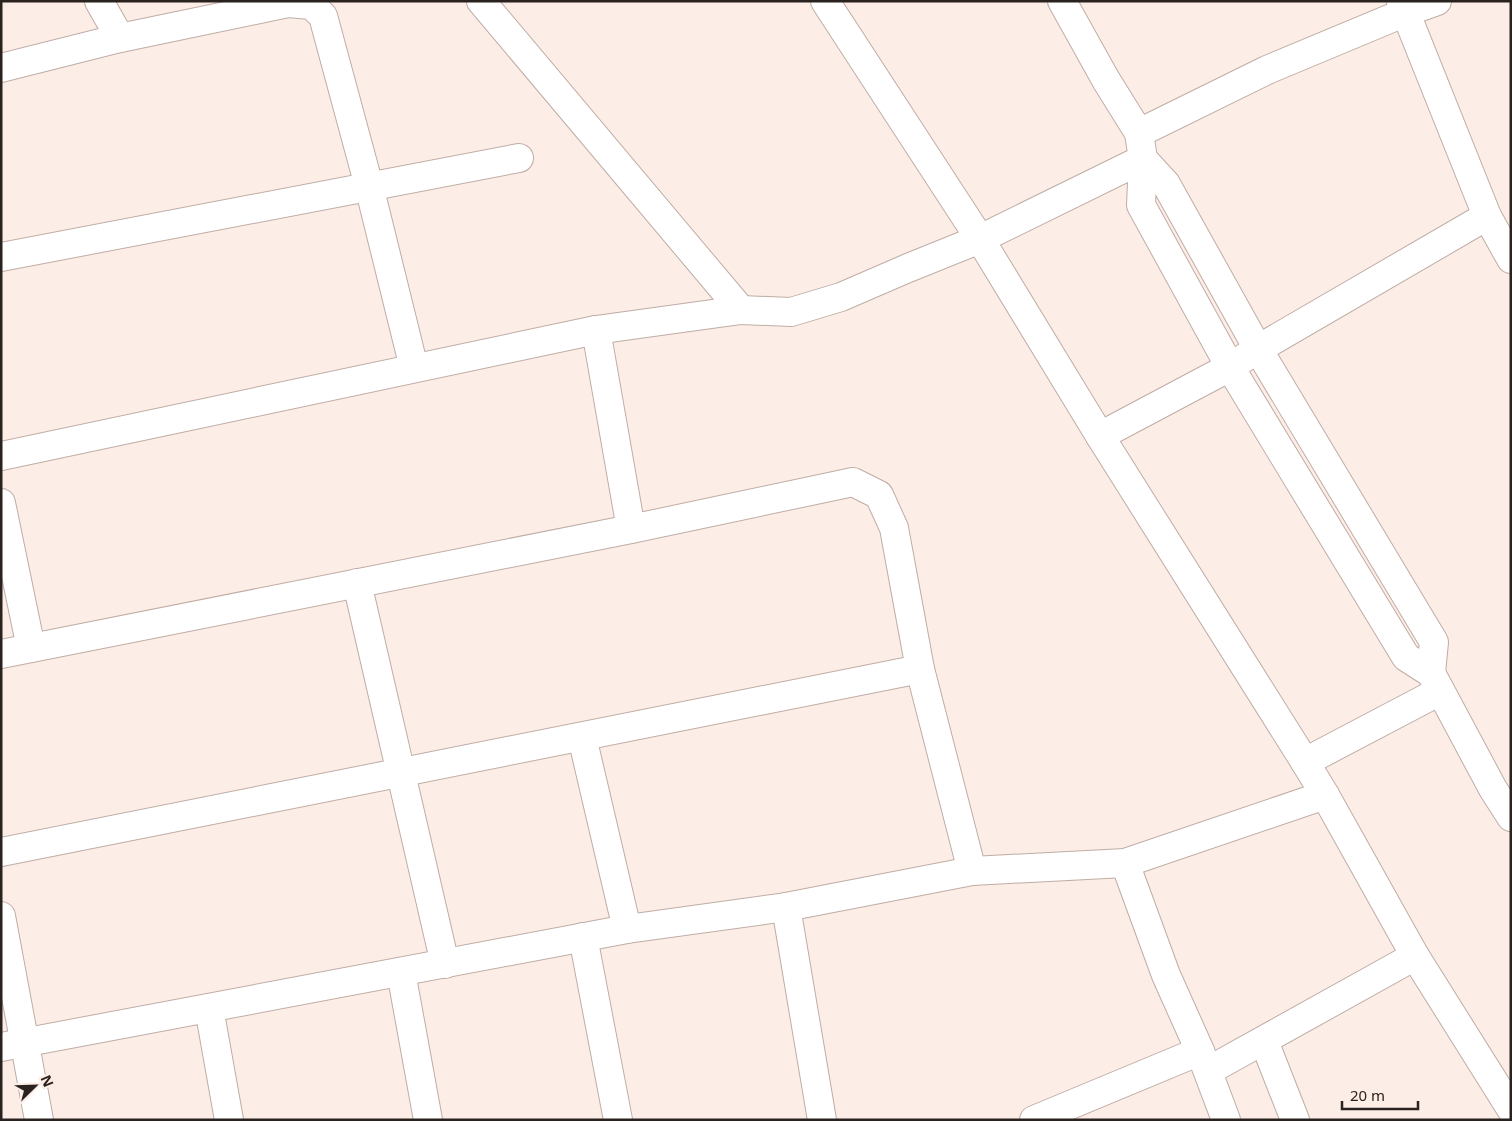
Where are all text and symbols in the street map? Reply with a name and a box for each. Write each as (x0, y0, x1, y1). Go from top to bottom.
north arrow (10, 1061, 60, 1111)
text: N (36, 1072, 58, 1090)
scale bar (1342, 1078, 1418, 1110)
text: 20 m (1350, 1085, 1385, 1105)

